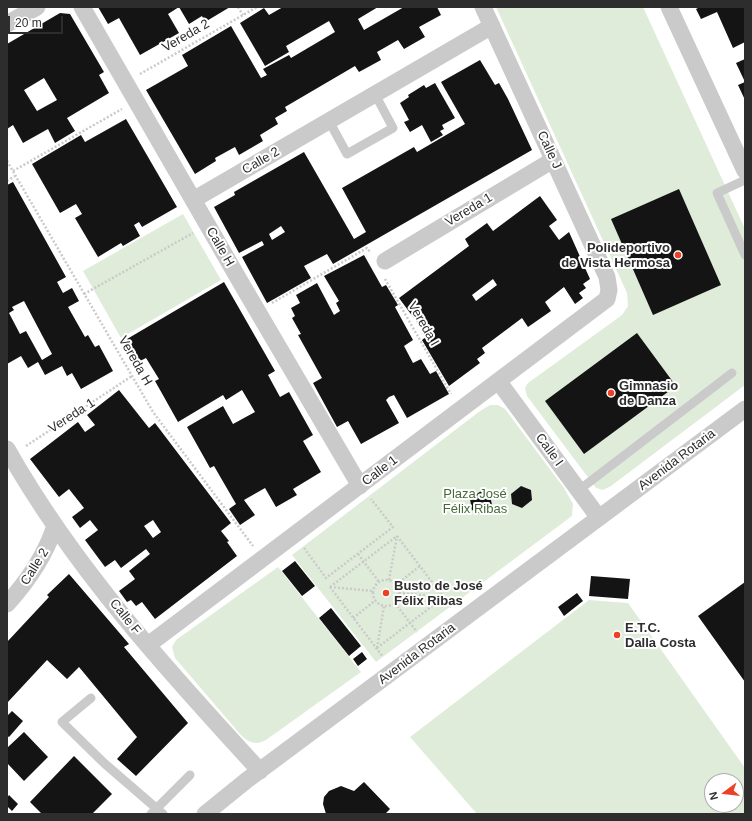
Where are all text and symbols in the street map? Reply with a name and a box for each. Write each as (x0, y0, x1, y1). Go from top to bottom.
scale bar (10, 8, 65, 34)
text: 20 m (15, 16, 42, 30)
street label: Vereda 2 (160, 16, 212, 56)
street label: Calle J (534, 129, 564, 171)
street label: Calle 2 (240, 144, 282, 178)
street label: Vereda 1 (443, 190, 495, 230)
street label: Calle H (203, 225, 237, 269)
place label: Polideportivo de Vista Hermosa (561, 240, 670, 271)
marker: Polideportivo de Vista Hermosa (673, 250, 683, 260)
street label: Vereda I (404, 299, 442, 349)
street label: Vereda H (115, 334, 155, 388)
place label: Gimnasio de Danza (619, 378, 678, 409)
marker: Gimnasio de Danza (606, 388, 616, 398)
street label: Vereda 1 (46, 395, 98, 437)
street label: Avenida Rotaria (635, 426, 719, 494)
street label: Calle I (532, 431, 566, 469)
street label: Calle 1 (359, 453, 401, 489)
park label: Plaza José Félix Ribas (443, 486, 507, 517)
street label: Calle 2 (18, 546, 52, 588)
place label: Busto de José Félix Ribas (394, 578, 483, 609)
marker: Busto de José Félix Ribas (381, 588, 391, 598)
street label: Calle F (106, 596, 144, 638)
street label: Avenida Rotaria (375, 620, 459, 688)
place label: E.T.C. Dalla Costa (625, 620, 696, 651)
marker: E.T.C. Dalla Costa (612, 630, 622, 640)
north arrow (704, 773, 744, 813)
text: N (707, 790, 720, 801)

